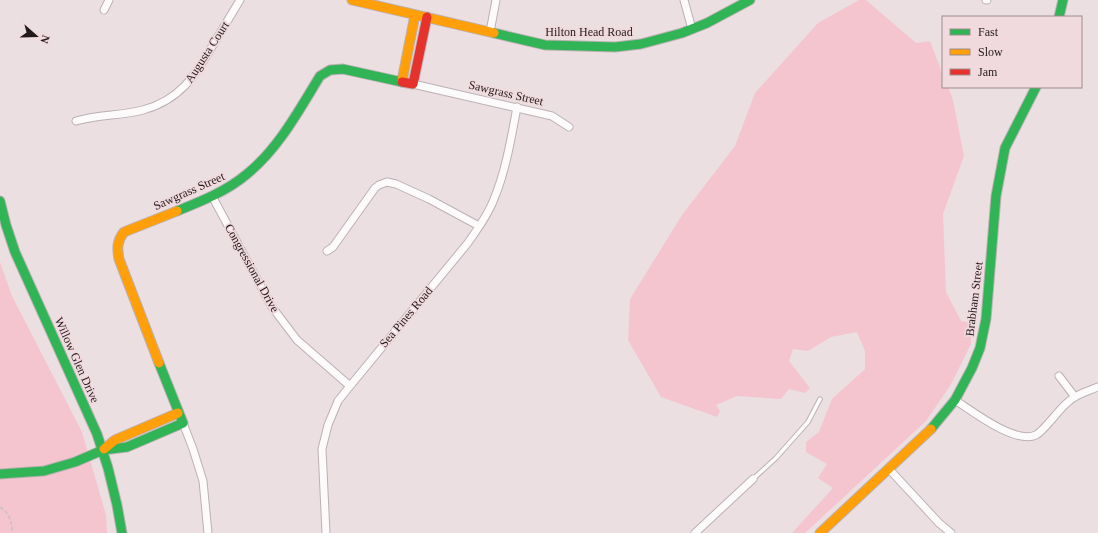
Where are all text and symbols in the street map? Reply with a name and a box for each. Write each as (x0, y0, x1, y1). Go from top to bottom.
north arrow (16, 16, 56, 56)
legend (942, 16, 1082, 88)
street label: Augusta Court (182, 18, 232, 85)
street label: Hilton Head Road (545, 25, 633, 39)
text: Fast (978, 25, 999, 39)
text: N (38, 34, 52, 45)
text: Slow (978, 45, 1003, 59)
text: Jam (978, 65, 998, 79)
street label: Sawgrass Street (467, 78, 545, 109)
street label: Sawgrass Street (151, 169, 227, 213)
street label: Congressional Drive (222, 221, 282, 315)
street label: Brabham Street (962, 260, 986, 337)
street label: Sea Pines Road (377, 284, 435, 350)
street label: Willow Glen Drive (52, 315, 102, 405)

